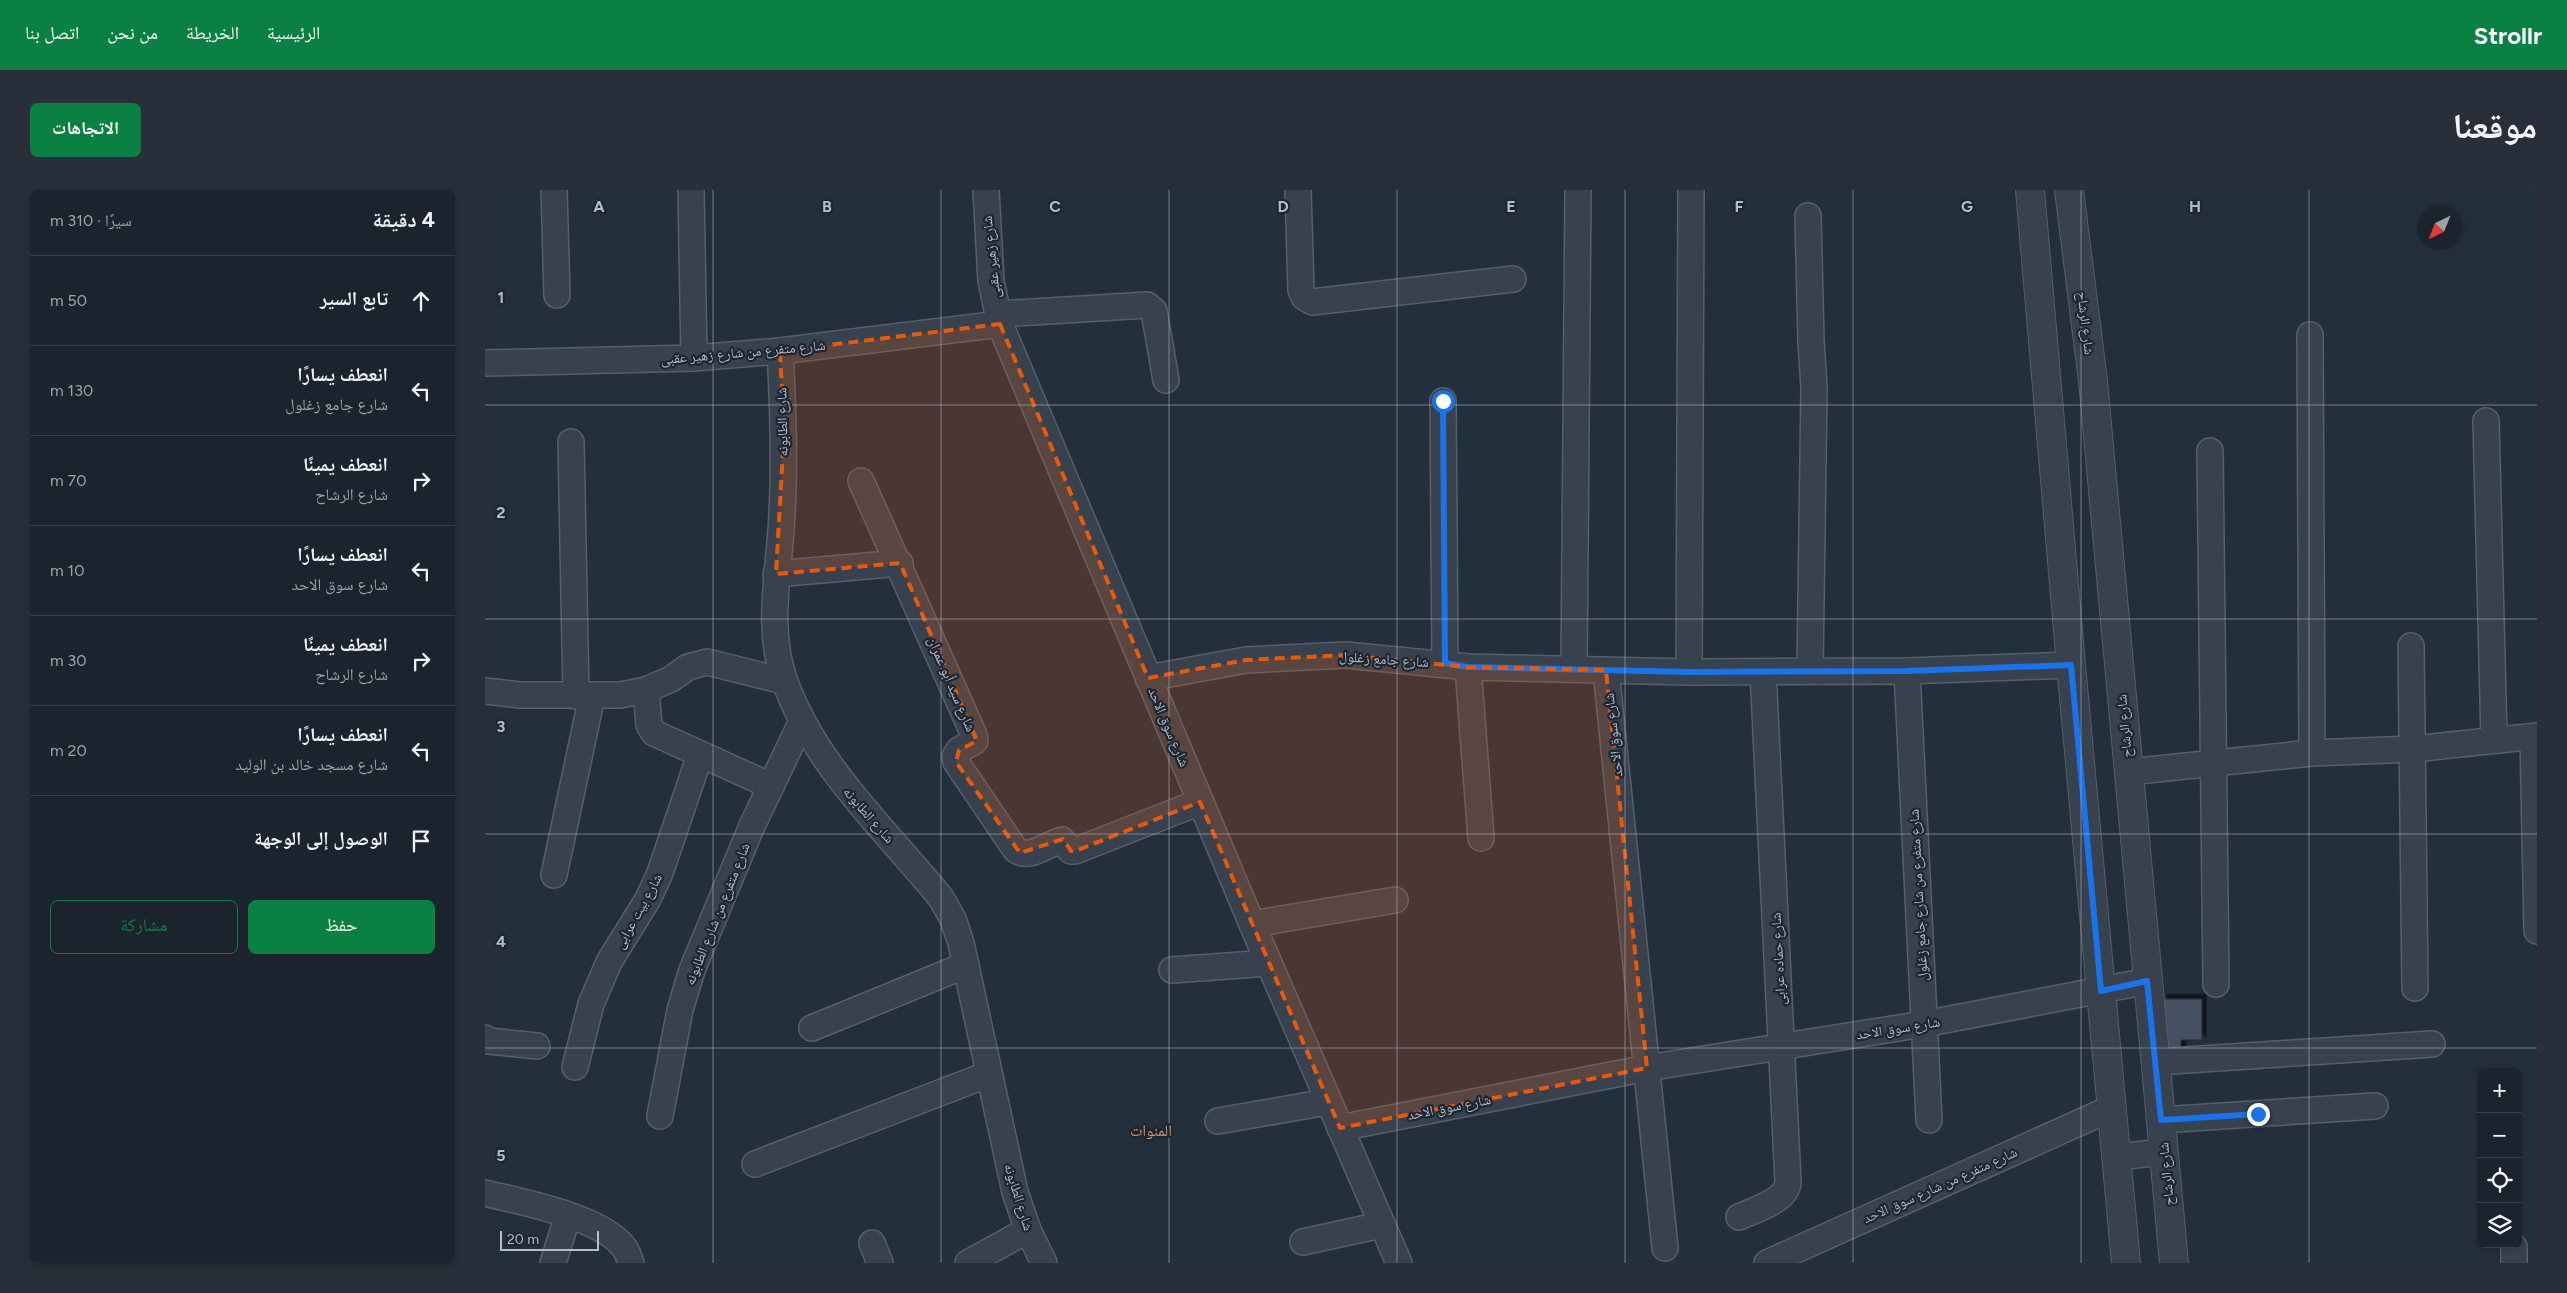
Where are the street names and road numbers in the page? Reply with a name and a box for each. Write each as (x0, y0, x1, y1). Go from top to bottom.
street label: شارع زهير عقبى (979, 215, 1005, 299)
street label: شارع الرشاح (2072, 290, 2098, 356)
street label: شارع متفرع من شارع زهير عقبى (660, 337, 826, 369)
street label: شارع الطابونه (773, 387, 793, 457)
street label: شارع سيد أبو عمران (923, 634, 979, 735)
street label: شارع جامع زغلول (1338, 648, 1429, 672)
street label: شارع سوق الاحد (1143, 685, 1193, 770)
street label: شارع سوق الاحد (1601, 692, 1627, 778)
street label: شارع الرشاح (2113, 693, 2137, 758)
street label: شارع الطابونه (839, 784, 898, 848)
street label: شارع متفرع من شارع جامع زغلول (1906, 808, 1932, 981)
street label: شارع متفرع من شارع الطابونه (681, 841, 755, 988)
street label: شارع بيت عرابى (611, 871, 667, 952)
street label: شارع حماده عرابى (1768, 912, 1790, 1006)
street label: شارع سوق الاحد (1855, 1013, 1941, 1044)
street label: شارع سوق الاحد (1406, 1091, 1492, 1125)
street label: شارع الرشاح (2155, 1141, 2179, 1206)
street label: شارع متفرع من شارع سوق الاحد (1860, 1144, 2020, 1228)
street label: شارع الطابونه (999, 1162, 1037, 1233)

